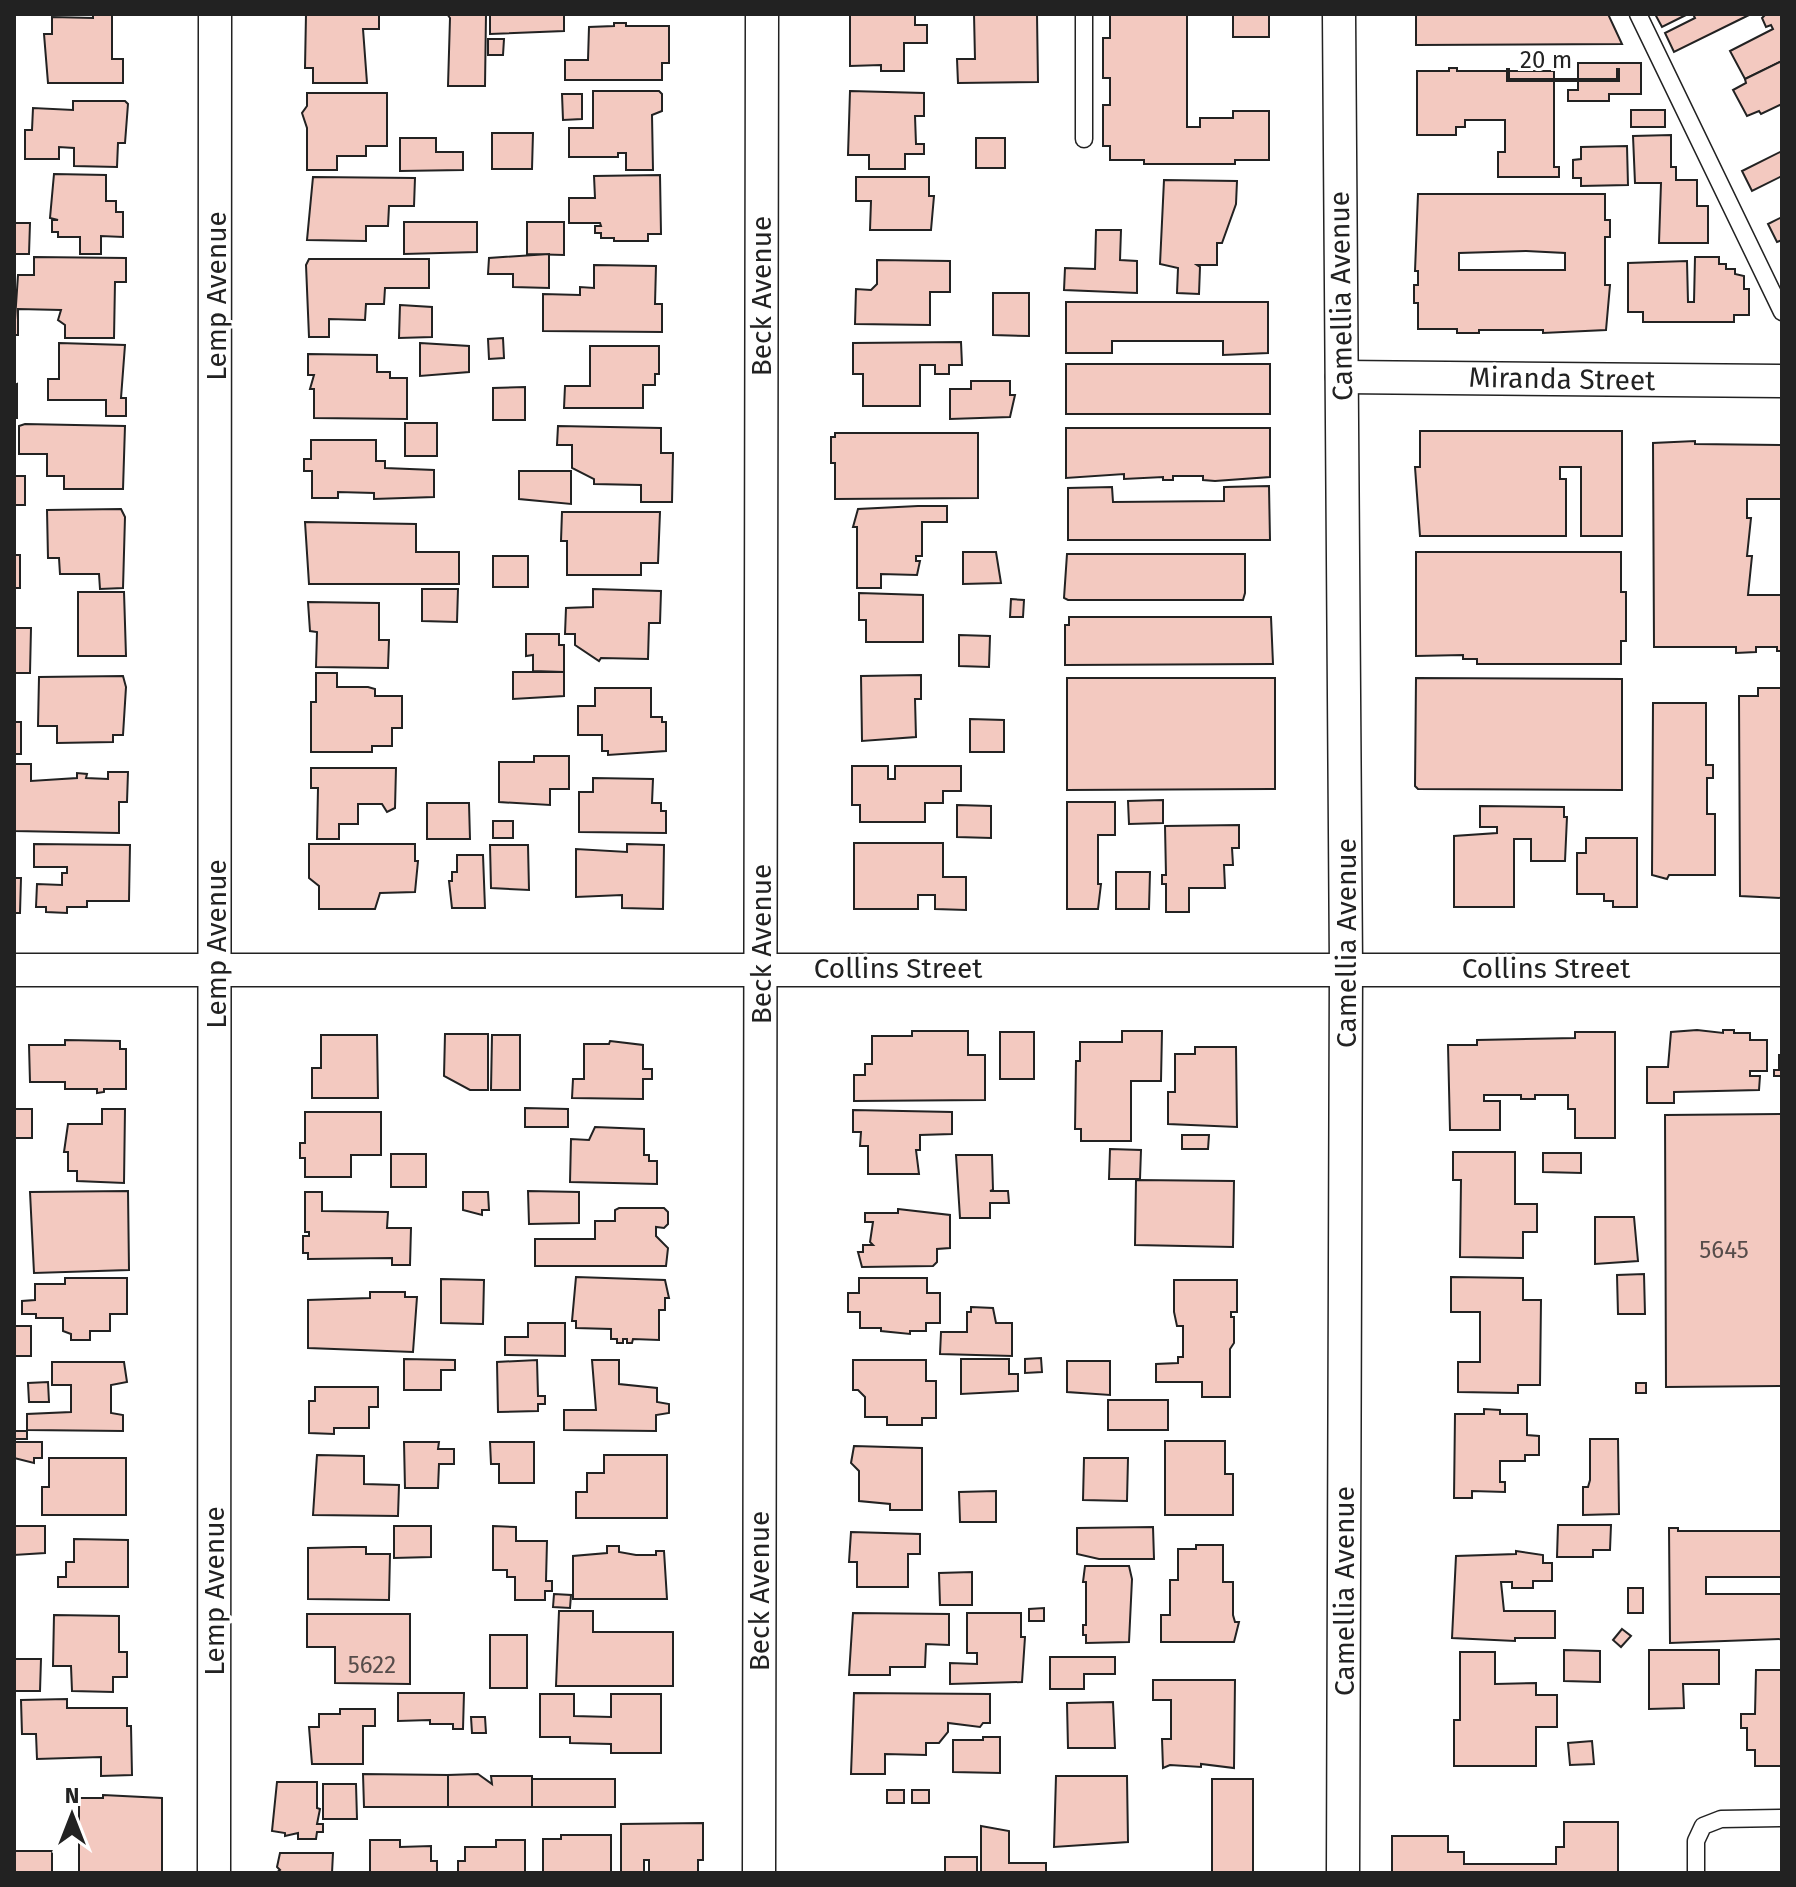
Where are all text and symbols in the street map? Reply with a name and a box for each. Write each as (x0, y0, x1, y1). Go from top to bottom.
scale bar (1508, 32, 1618, 82)
text: 20 m (1520, 46, 1572, 74)
street label: Camellia Avenue (1323, 191, 1359, 401)
street label: Lemp Avenue (200, 211, 233, 381)
street label: Beck Avenue (745, 216, 778, 376)
street label: Miranda Street (1468, 361, 1656, 397)
street label: Camellia Avenue (1330, 838, 1363, 1048)
street label: Lemp Avenue (200, 859, 233, 1029)
street label: Beck Avenue (745, 864, 778, 1024)
street label: Collins Street (814, 952, 983, 985)
street label: Collins Street (1462, 952, 1631, 985)
house number: 5645 (1699, 1236, 1749, 1264)
street label: Camellia Avenue (1328, 1486, 1361, 1696)
street label: Lemp Avenue (198, 1506, 231, 1676)
street label: Beck Avenue (743, 1511, 776, 1671)
house number: 5622 (348, 1651, 396, 1679)
north arrow (32, 1775, 112, 1855)
text: N (65, 1782, 79, 1809)

